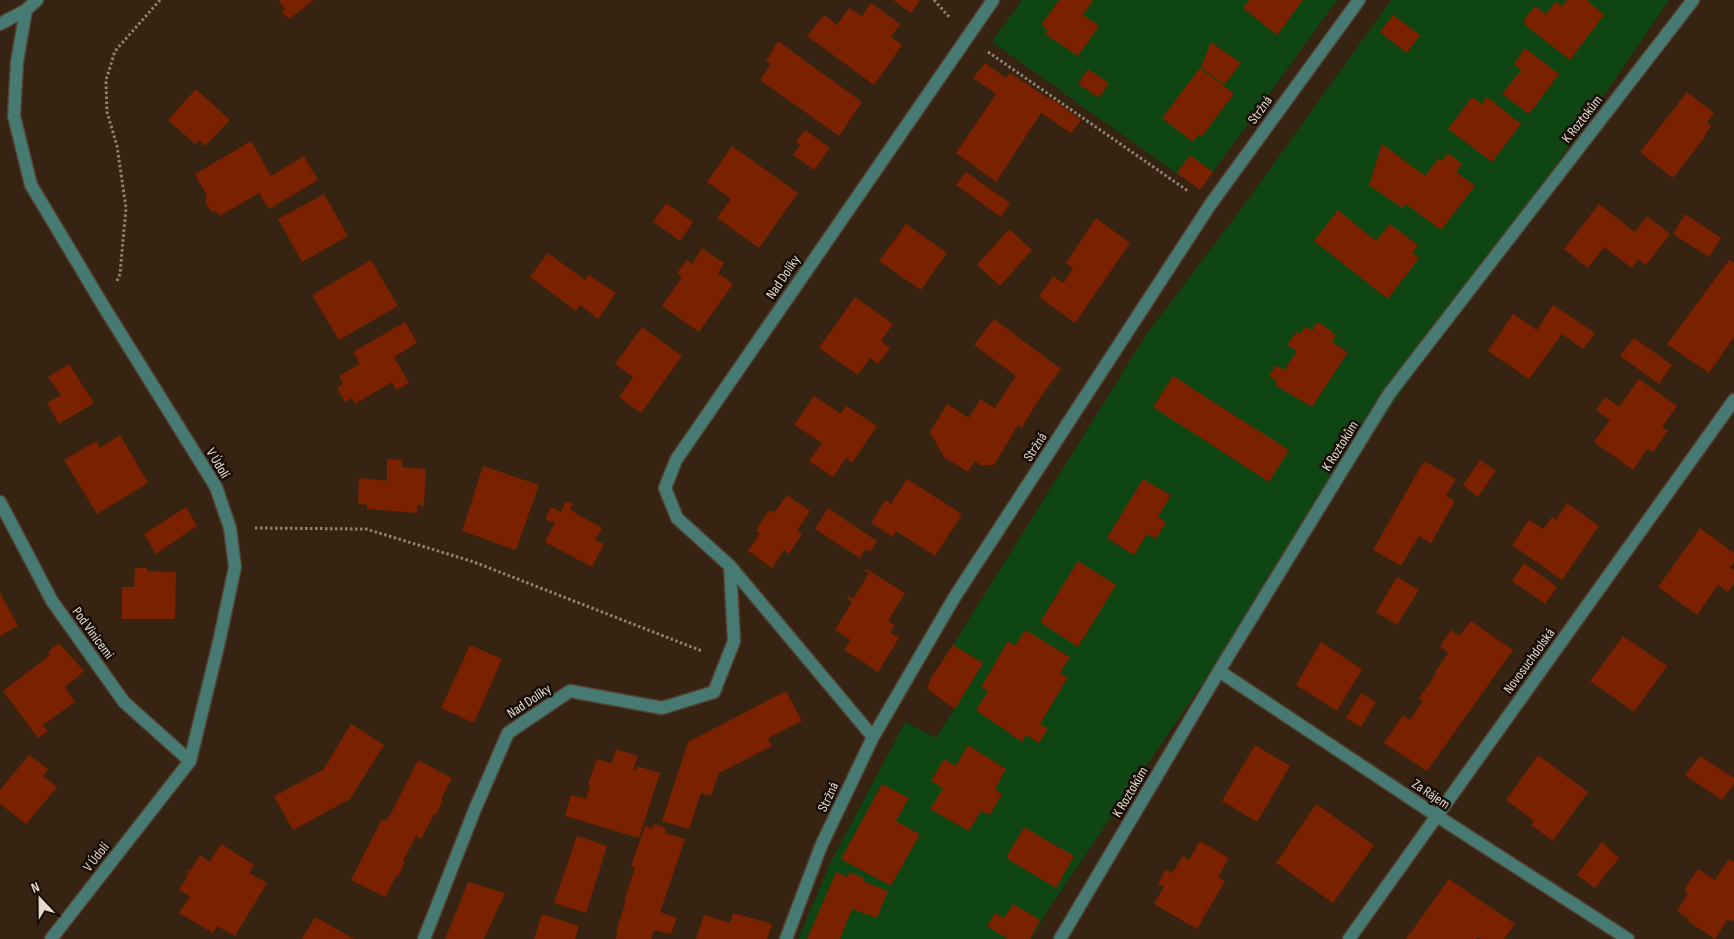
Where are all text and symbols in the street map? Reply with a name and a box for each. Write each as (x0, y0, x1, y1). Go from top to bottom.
street label: K Roztokům (1558, 92, 1606, 146)
street label: Stržná (1244, 93, 1276, 127)
street label: Nad Dolíky (762, 251, 804, 302)
street label: K Roztokům (1318, 418, 1362, 474)
street label: Stržná (1020, 429, 1050, 465)
street label: V Údolí (202, 445, 234, 482)
street label: Pod Vinicemi (68, 604, 118, 662)
street label: Novosuchdolská (1500, 625, 1558, 697)
street label: Nad Dolíky (504, 680, 555, 722)
street label: K Roztokům (1108, 764, 1152, 820)
street label: Za Rájem (1409, 775, 1453, 813)
street label: Stržná (814, 779, 842, 815)
street label: V Údolí (79, 839, 113, 875)
north arrow (15, 874, 65, 924)
text: N (29, 878, 42, 897)

